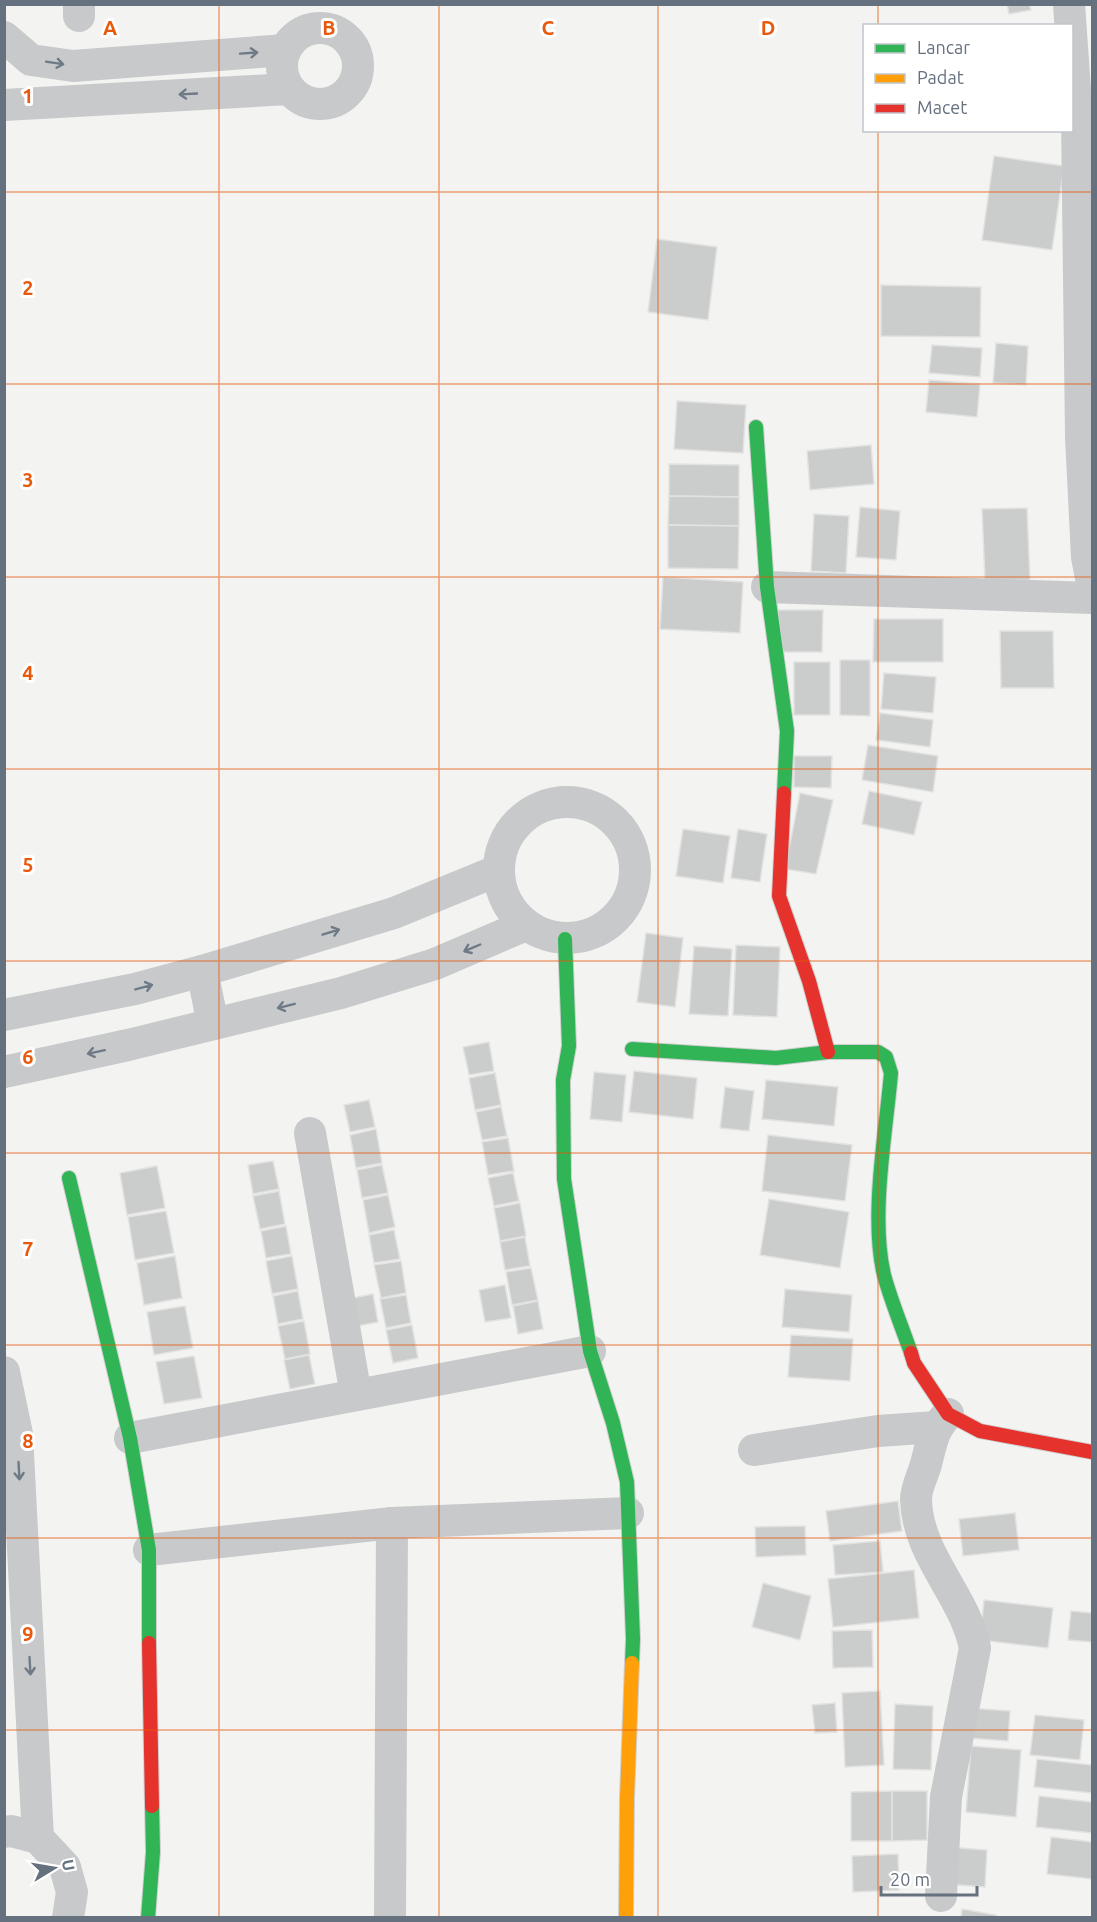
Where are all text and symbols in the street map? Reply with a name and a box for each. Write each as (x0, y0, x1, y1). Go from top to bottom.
text: A (103, 16, 117, 39)
text: B (322, 16, 336, 39)
text: C (542, 16, 555, 39)
text: D (761, 16, 775, 39)
legend (863, 24, 1073, 132)
text: Lancar (917, 37, 970, 57)
one-way arrow (238, 47, 258, 58)
one-way arrow (44, 58, 64, 69)
text: Padat (917, 67, 964, 87)
text: 1 (22, 84, 34, 107)
one-way arrow (179, 89, 199, 100)
text: Macet (917, 97, 967, 117)
text: 2 (22, 276, 34, 299)
text: 3 (22, 468, 34, 491)
text: 4 (22, 661, 34, 684)
text: 5 (22, 853, 34, 876)
one-way arrow (321, 926, 340, 937)
one-way arrow (463, 943, 481, 954)
one-way arrow (134, 980, 153, 992)
one-way arrow (277, 1001, 296, 1013)
text: 6 (22, 1045, 34, 1068)
one-way arrow (87, 1047, 107, 1058)
text: 7 (22, 1237, 34, 1260)
text: 8 (22, 1429, 34, 1452)
one-way arrow (13, 1460, 24, 1480)
text: 9 (22, 1622, 34, 1645)
one-way arrow (24, 1655, 35, 1675)
north arrow (24, 1838, 84, 1898)
text: U (59, 1858, 79, 1872)
scale bar (881, 1859, 977, 1897)
text: 20 m (890, 1869, 930, 1889)

